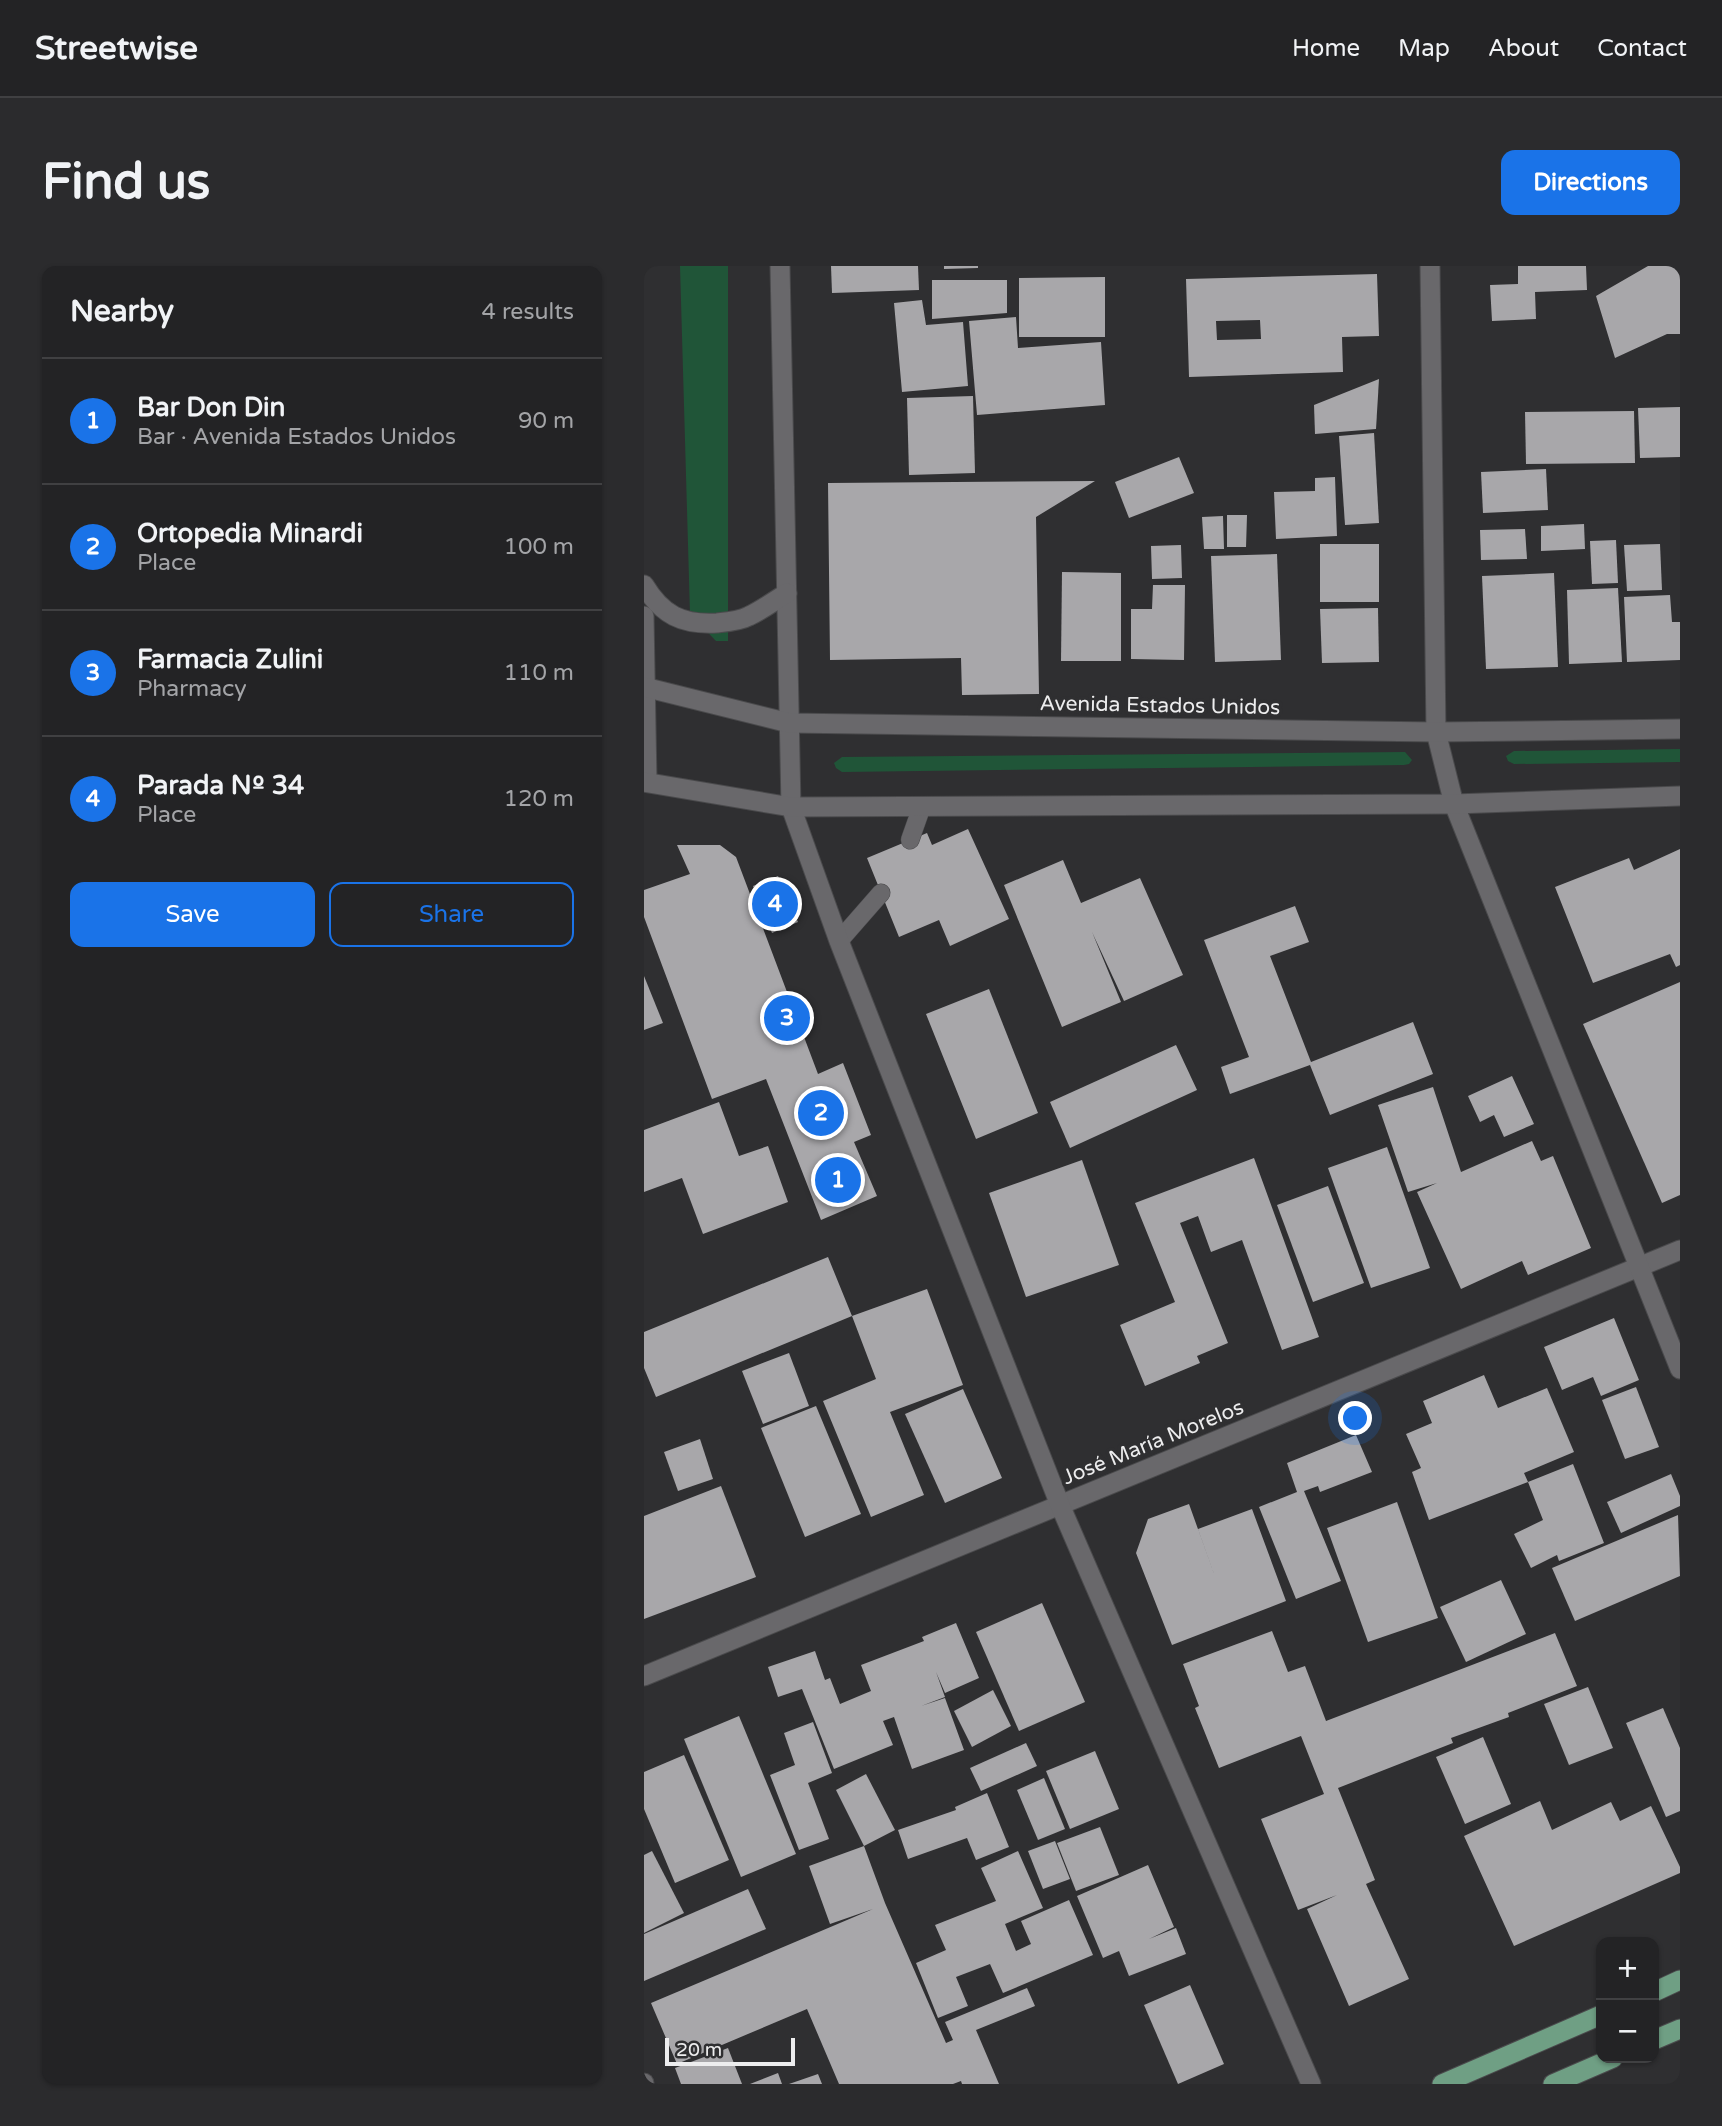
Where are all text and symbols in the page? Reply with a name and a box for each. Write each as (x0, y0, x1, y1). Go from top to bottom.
text: Streetwise (35, 29, 198, 68)
text: Home (1292, 34, 1360, 63)
text: Map (1398, 34, 1450, 63)
text: About (1488, 34, 1559, 63)
text: Contact (1597, 34, 1687, 63)
button: Directions (1501, 150, 1680, 215)
text: Find us (42, 153, 210, 212)
text: Nearby (70, 293, 174, 330)
text: 4 results (481, 298, 574, 326)
text: Bar Don Din (137, 392, 285, 423)
text: 1 (86, 407, 100, 435)
text: 90 m (518, 407, 574, 435)
text: Bar · Avenida Estados Unidos (137, 423, 456, 451)
text: Ortopedia Minardi (137, 518, 363, 549)
text: 2 (86, 533, 100, 561)
text: 100 m (504, 533, 574, 561)
text: Place (137, 549, 196, 577)
text: Farmacia Zulini (137, 644, 323, 675)
text: 3 (86, 659, 100, 687)
text: 110 m (504, 659, 574, 687)
text: Pharmacy (137, 675, 247, 703)
street label: Avenida Estados Unidos (1039, 691, 1281, 720)
text: Parada Nº 34 (137, 770, 304, 801)
text: 4 (86, 785, 100, 813)
text: 120 m (504, 785, 574, 813)
text: Place (137, 801, 196, 829)
pin: 4 (752, 878, 798, 930)
button: Save (70, 882, 315, 947)
button: Share (329, 882, 574, 947)
pin: 3 (764, 992, 810, 1044)
pin: 2 (798, 1087, 844, 1139)
pin: 1 (815, 1154, 861, 1206)
street label: José María Morelos (1059, 1395, 1247, 1490)
your location (1338, 1401, 1372, 1435)
map controls (1596, 1937, 1659, 2063)
button: + (1596, 1937, 1659, 2000)
button: − (1596, 2000, 1659, 2063)
scale bar (665, 2035, 794, 2067)
text: 20 m (676, 2039, 722, 2061)

